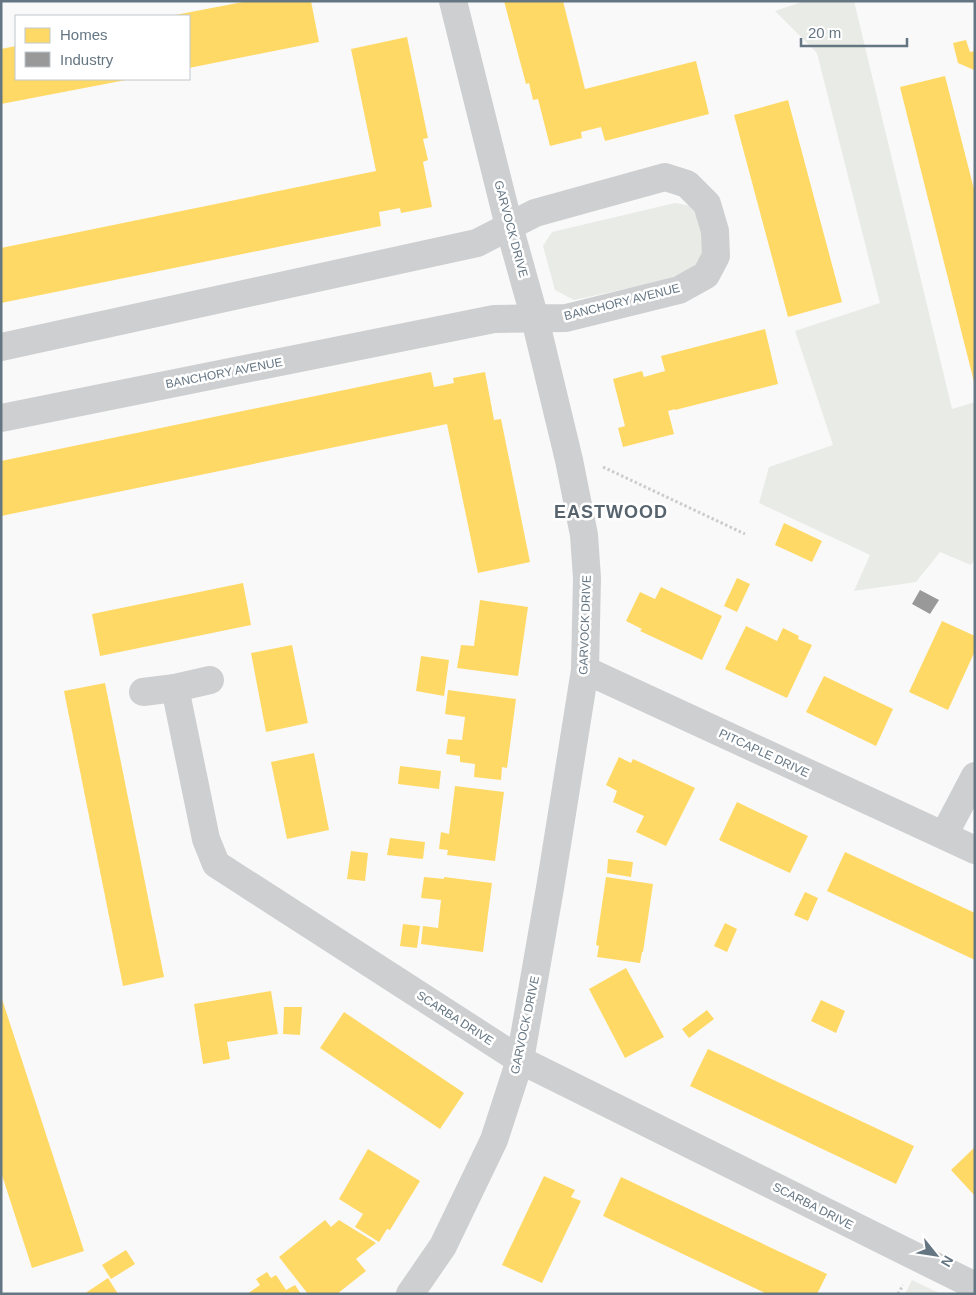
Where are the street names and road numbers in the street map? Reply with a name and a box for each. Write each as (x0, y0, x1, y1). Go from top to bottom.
street label: GARVOCK DRIVE (491, 179, 531, 279)
street label: BANCHORY AVENUE (563, 281, 681, 323)
street label: BANCHORY AVENUE (164, 355, 284, 391)
street label: GARVOCK DRIVE (576, 575, 594, 675)
street label: PITCAPLE DRIVE (717, 726, 811, 780)
street label: GARVOCK DRIVE (508, 975, 542, 1075)
street label: SCARBA DRIVE (414, 988, 496, 1048)
street label: SCARBA DRIVE (770, 1180, 856, 1232)

